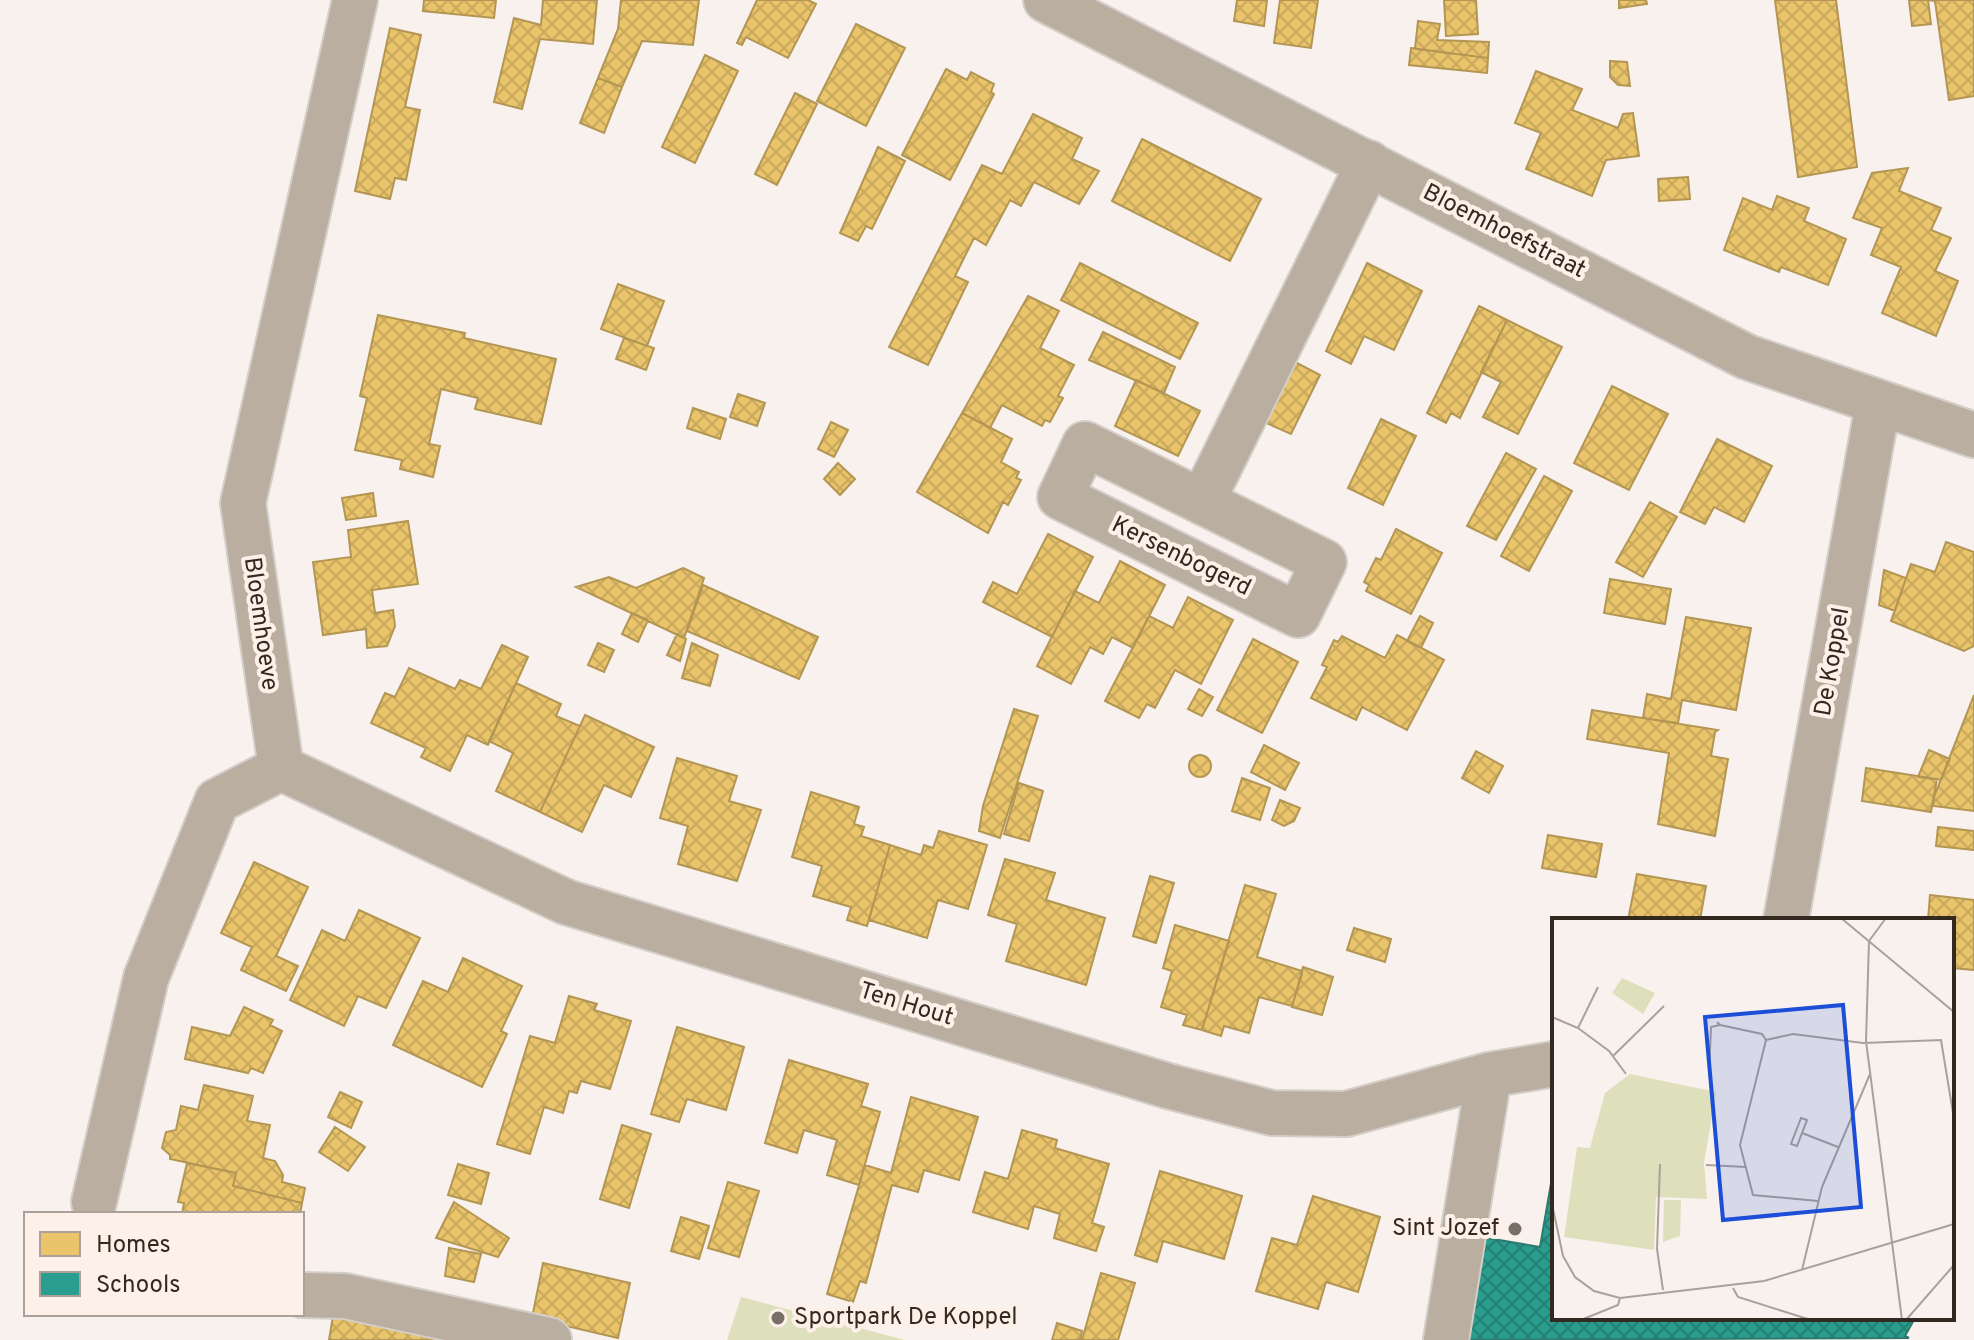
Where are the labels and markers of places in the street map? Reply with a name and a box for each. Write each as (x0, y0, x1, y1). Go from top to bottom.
place label: Sint Jozef (1392, 1214, 1499, 1244)
marker: Sint Jozef (1506, 1220, 1524, 1238)
place label: Sportpark De Koppel (794, 1303, 1018, 1333)
marker: Sportpark De Koppel (769, 1309, 787, 1327)

